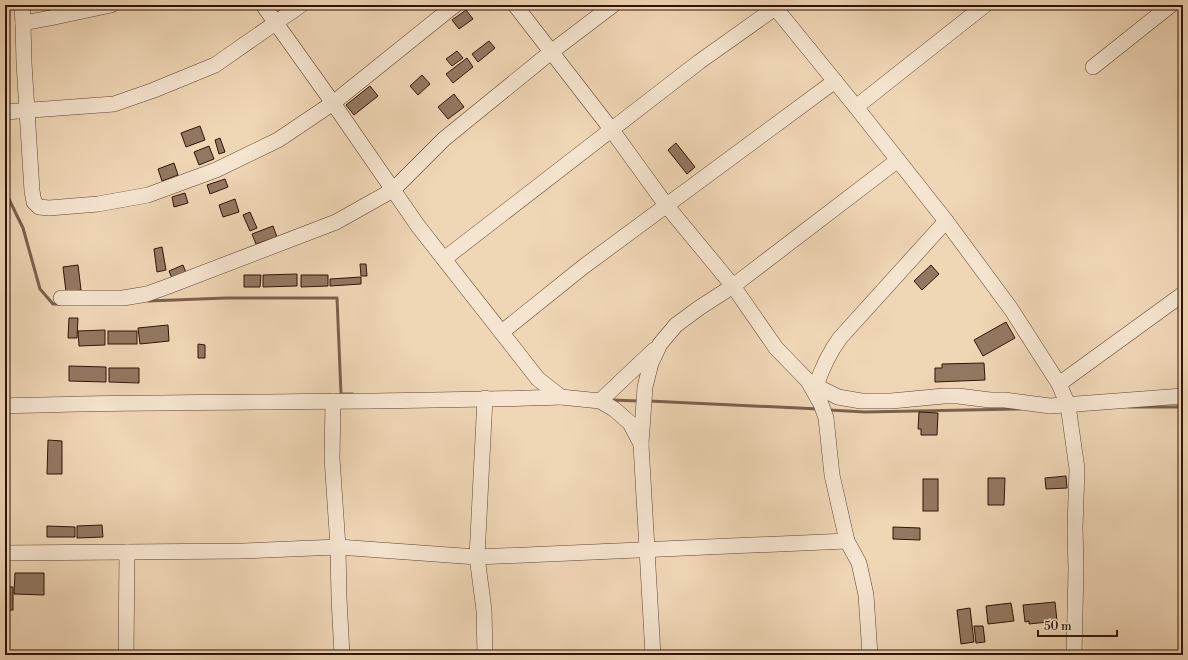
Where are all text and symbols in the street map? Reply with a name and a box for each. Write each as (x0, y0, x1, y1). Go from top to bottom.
scale bar (1038, 612, 1117, 638)
text: 50 m (1044, 619, 1072, 634)

